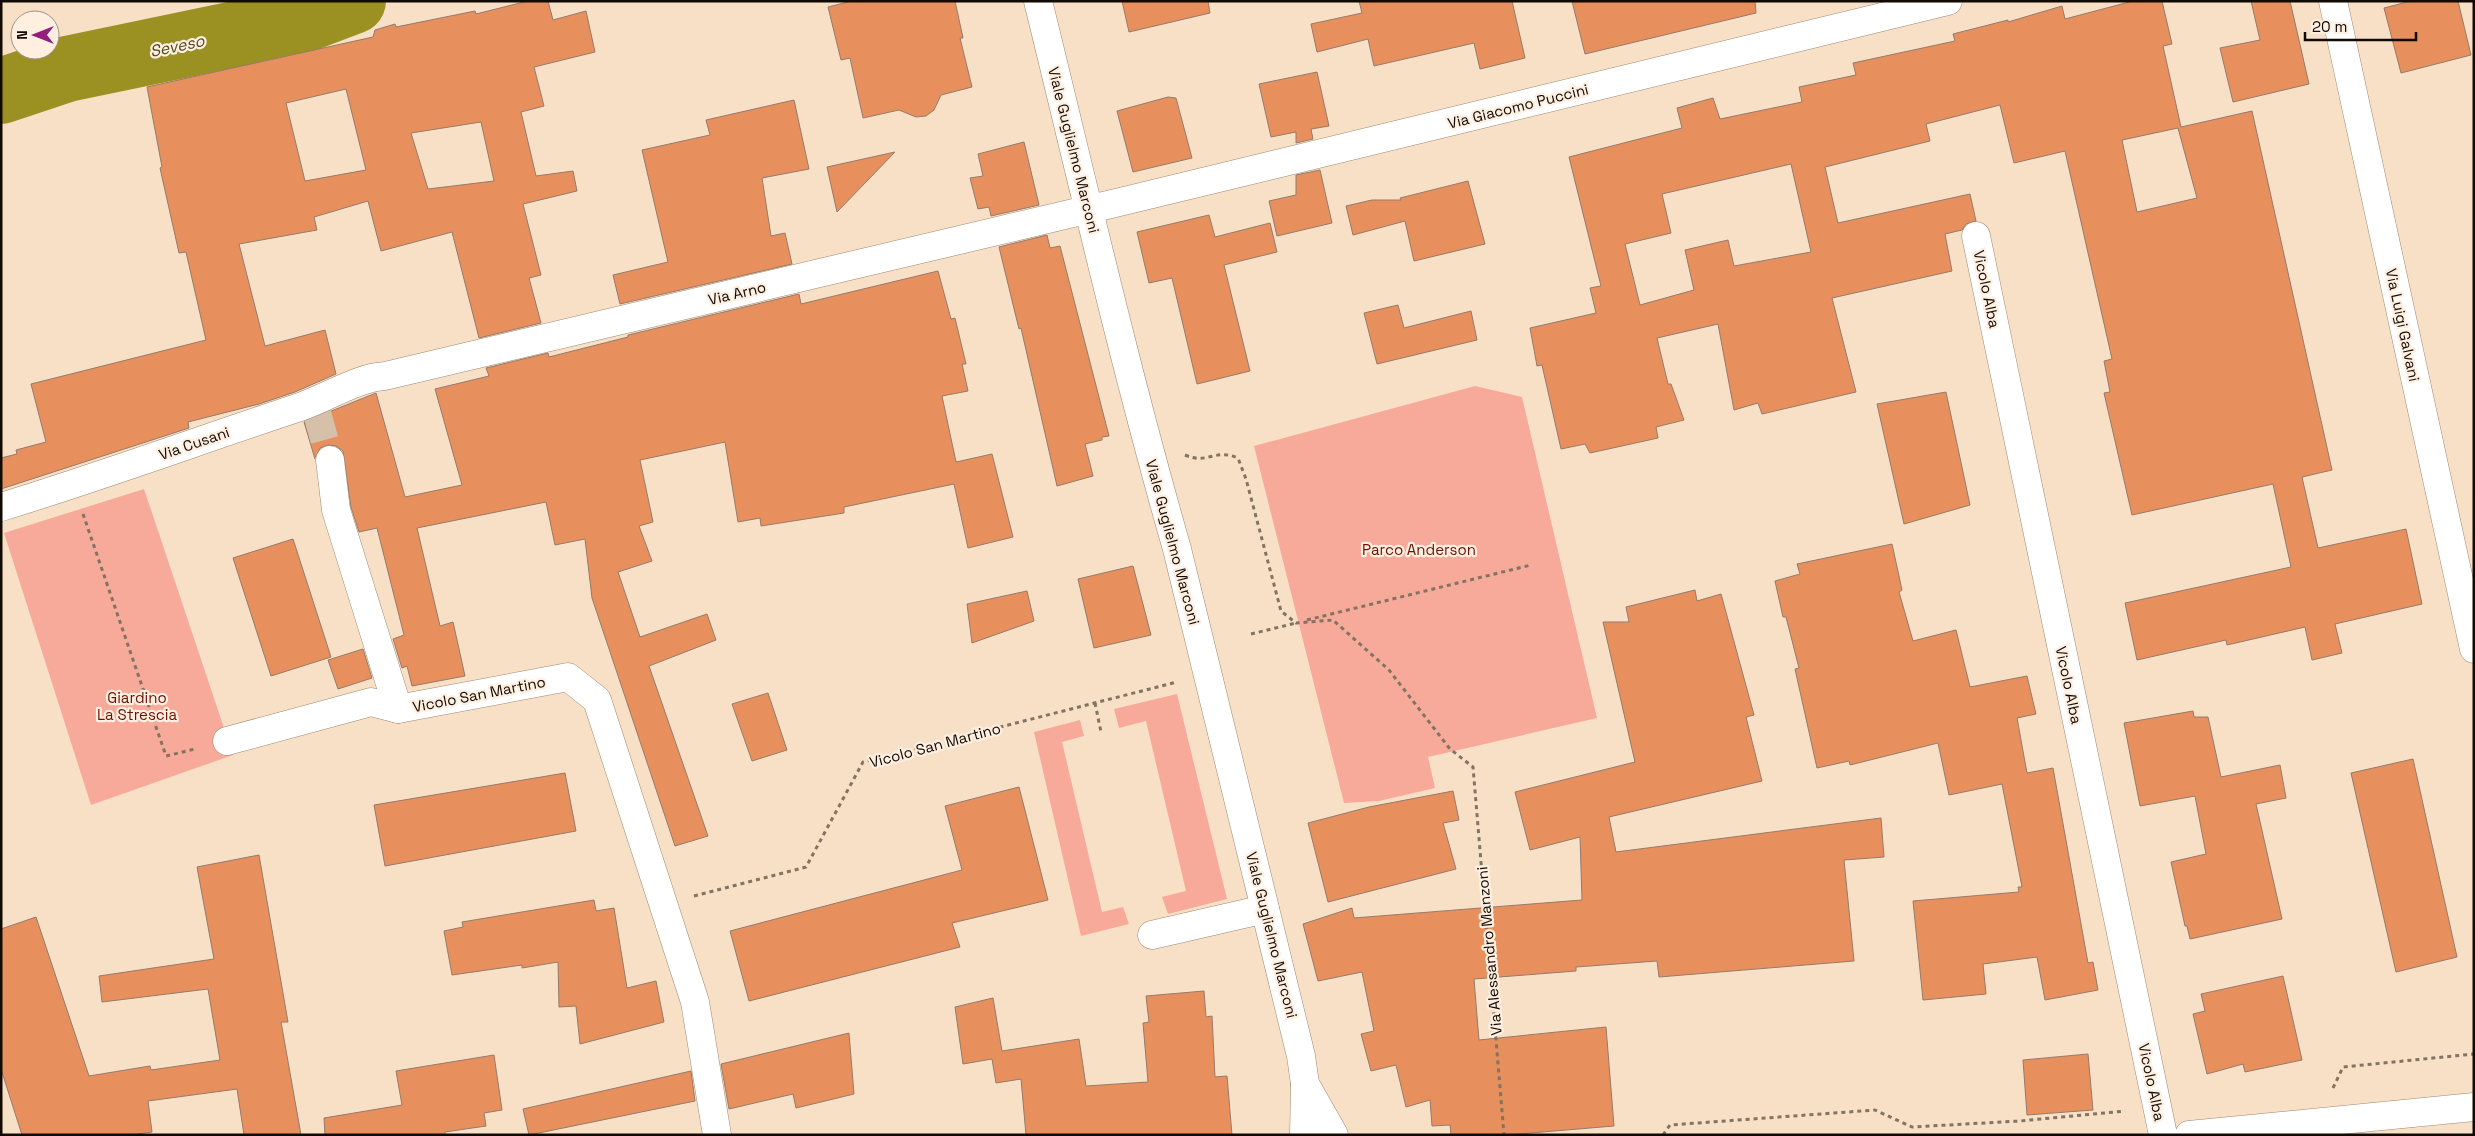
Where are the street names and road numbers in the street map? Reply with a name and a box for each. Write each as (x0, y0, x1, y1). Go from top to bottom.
street label: Viale Guglielmo Marconi (1044, 65, 1104, 235)
street label: Via Giacomo Puccini (1446, 79, 1590, 133)
street label: Vicolo Alba (1969, 248, 2005, 330)
street label: Via Luigi Galvani (2382, 267, 2424, 383)
street label: Via Arno (706, 277, 768, 309)
street label: Via Cusani (156, 422, 232, 464)
street label: Viale Guglielmo Marconi (1142, 457, 1204, 627)
street label: Vicolo Alba (2051, 644, 2087, 726)
street label: Vicolo San Martino (411, 672, 547, 716)
street label: Vicolo San Martino (867, 718, 1003, 772)
street label: Viale Guglielmo Marconi (1242, 850, 1302, 1020)
street label: Via Alessandro Manzoni (1472, 866, 1506, 1036)
street label: Vicolo Alba (2134, 1041, 2170, 1123)

